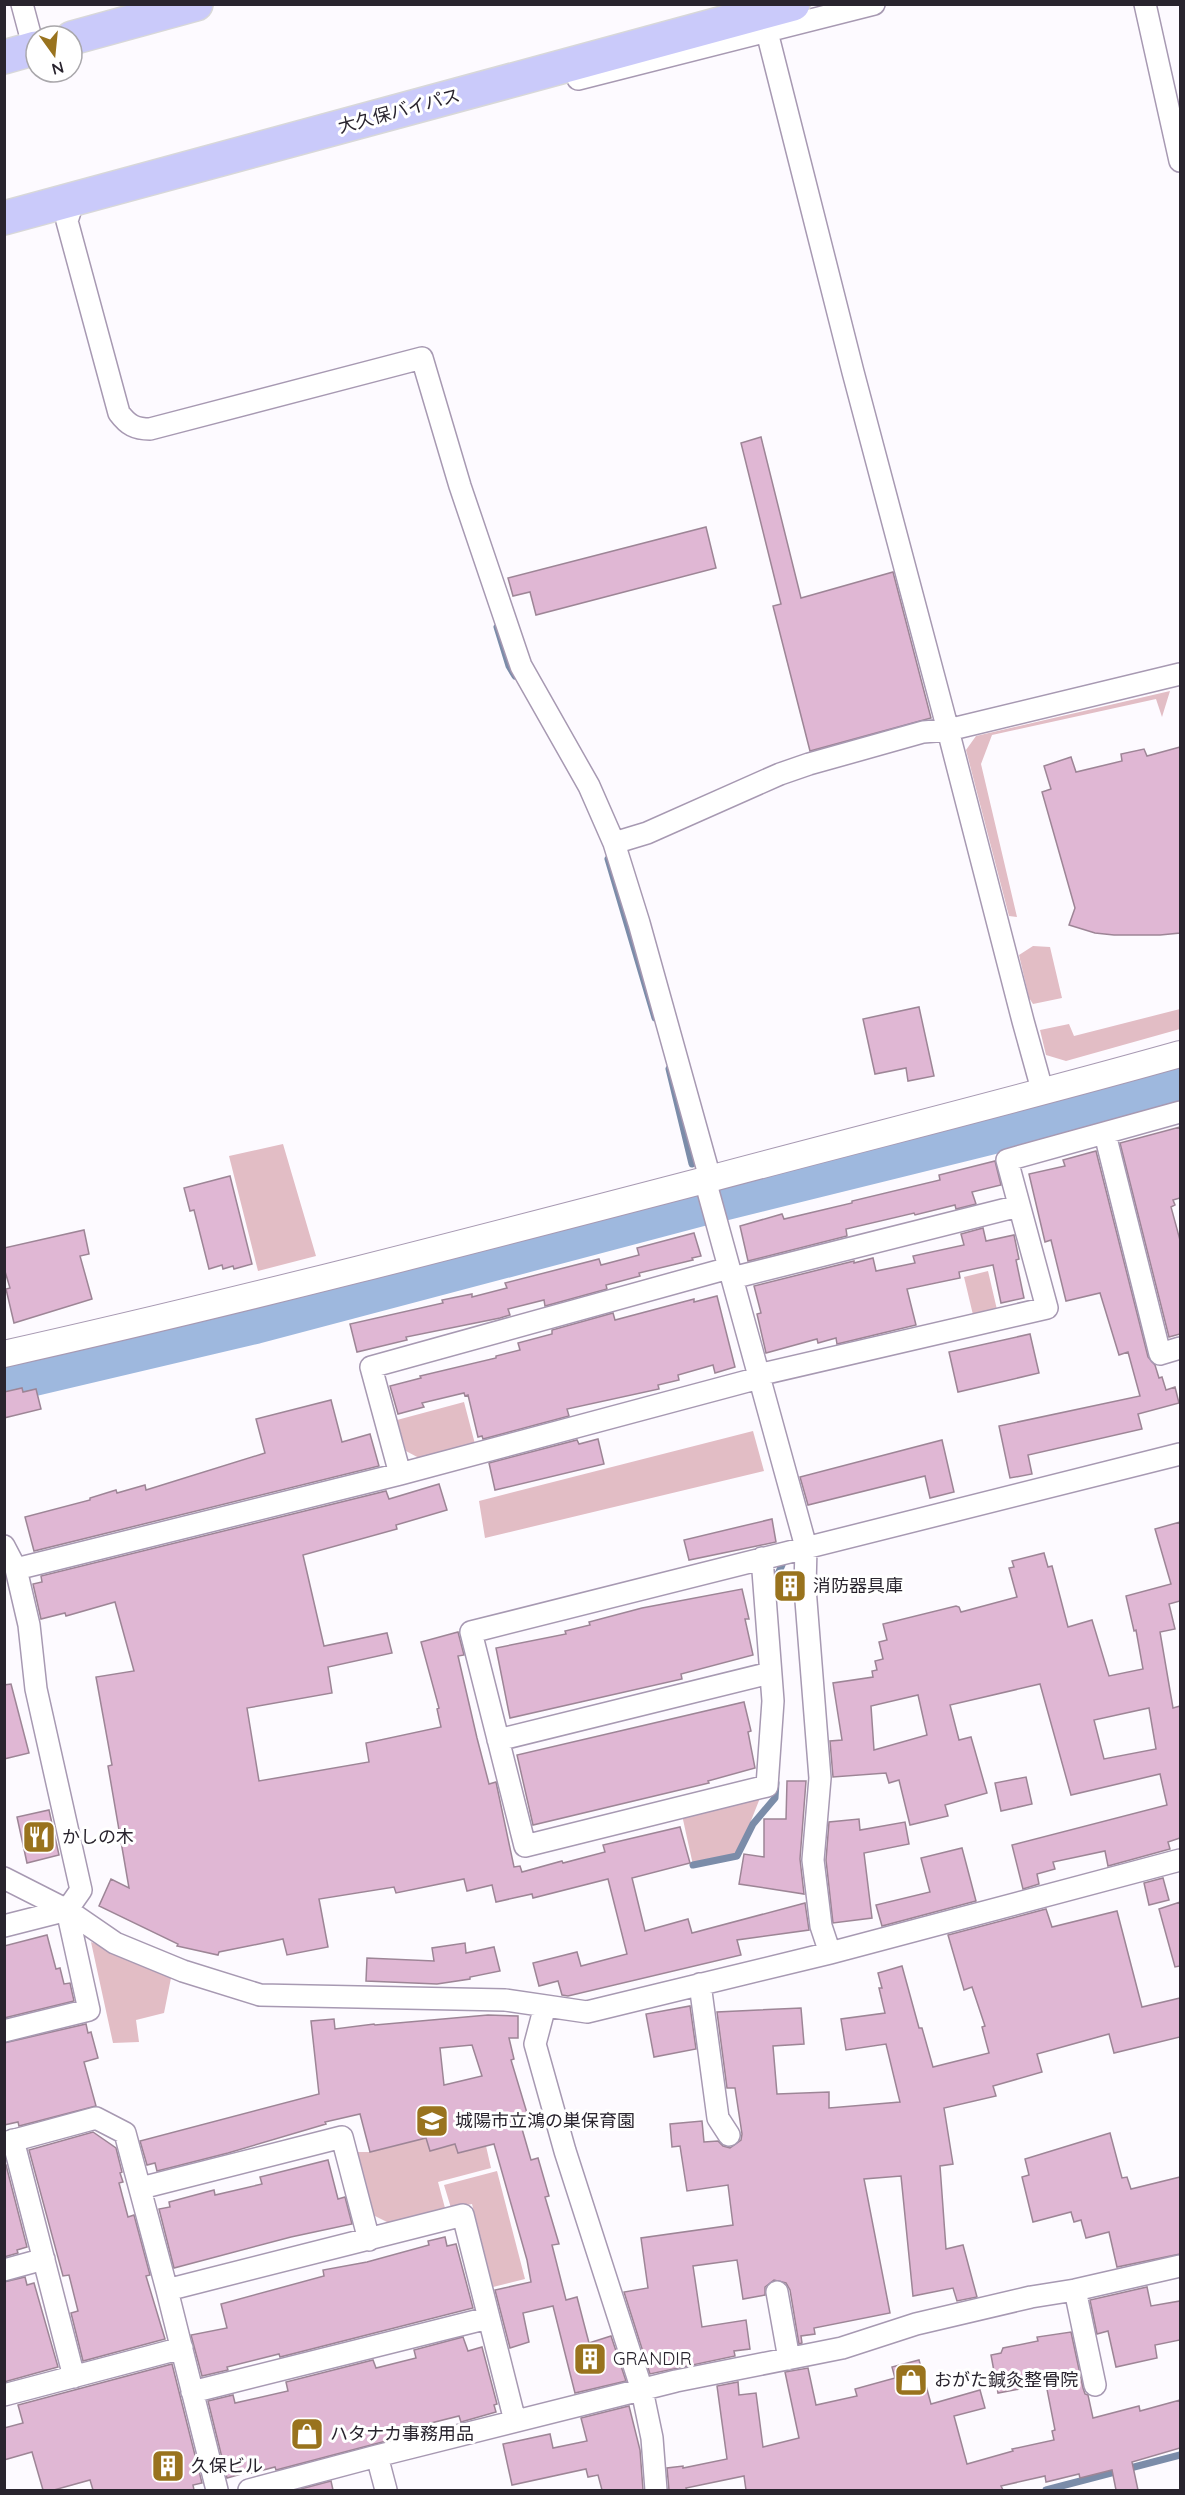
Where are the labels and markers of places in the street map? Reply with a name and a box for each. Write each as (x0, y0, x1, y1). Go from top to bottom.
building icon: 消防器具庫 (772, 1568, 808, 1604)
place label: 消防器具庫 (813, 1574, 903, 1597)
restaurant icon: かしの木 (21, 1819, 57, 1855)
place label: かしの木 (62, 1825, 134, 1848)
school or university icon: 城陽市立鴻の巣保育園 (414, 2103, 450, 2139)
place label: 城陽市立鴻の巣保育園 (455, 2109, 635, 2132)
building icon: GRANDIR (572, 2341, 608, 2377)
place label: GRANDIR (613, 2347, 692, 2370)
shop icon: おがた鍼灸整骨院 (893, 2362, 929, 2398)
place label: おがた鍼灸整骨院 (934, 2368, 1078, 2391)
shop icon: ハタナカ事務用品 (289, 2416, 325, 2452)
place label: ハタナカ事務用品 (330, 2422, 474, 2445)
building icon: 久保ビル (150, 2448, 186, 2484)
place label: 久保ビル (191, 2454, 263, 2477)

